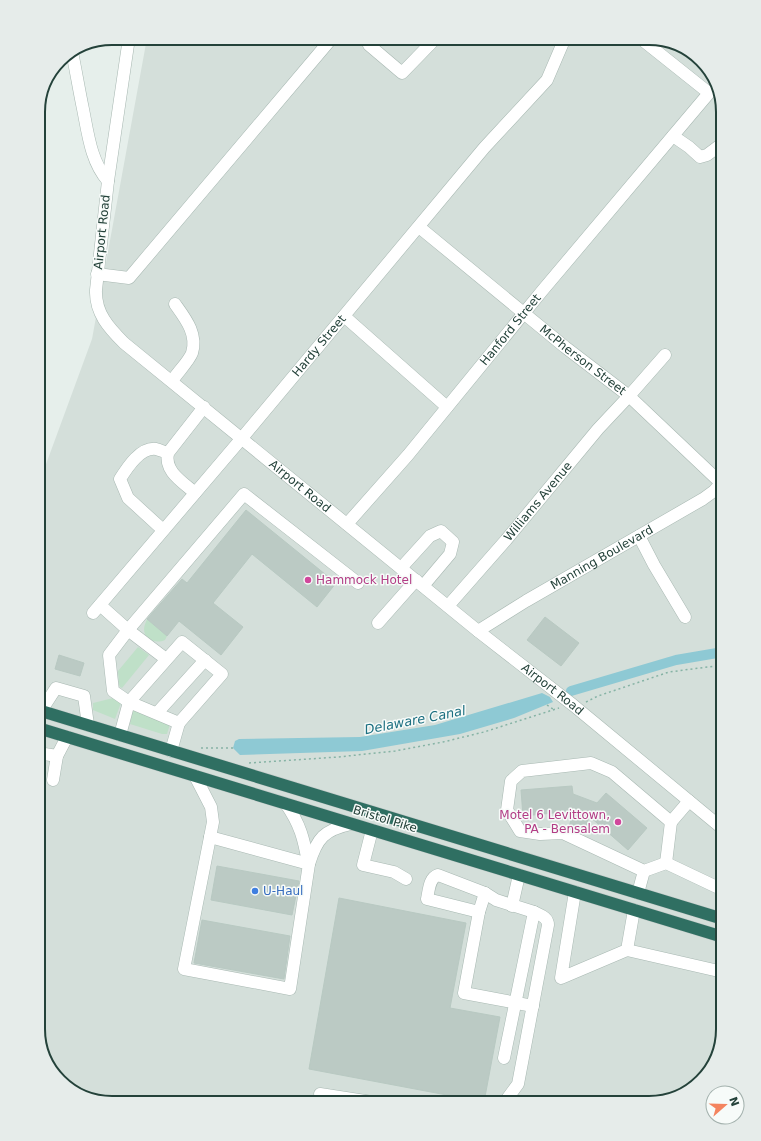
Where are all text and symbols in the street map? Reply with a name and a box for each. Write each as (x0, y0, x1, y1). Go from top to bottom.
street label: Airport Road (91, 194, 113, 270)
street label: Hanford Street (477, 291, 544, 368)
street label: Hardy Street (289, 312, 349, 379)
street label: McPherson Street (537, 322, 629, 398)
street label: Airport Road (266, 457, 334, 515)
street label: Williams Avenue (501, 459, 575, 544)
street label: Manning Boulevard (548, 522, 656, 592)
place label: Hammock Hotel (316, 573, 412, 587)
marker: Hammock Hotel (303, 575, 313, 585)
street label: Airport Road (519, 660, 586, 718)
water label: Delaware Canal (363, 703, 467, 737)
street label: Bristol Pike (351, 803, 419, 835)
place label: Motel 6 Levittown, PA - Bensalem (499, 808, 610, 836)
marker: Motel 6 Levittown, PA - Bensalem (613, 817, 623, 827)
place label: U-Haul (263, 884, 303, 898)
marker: U-Haul (250, 886, 260, 896)
north arrow (705, 1085, 745, 1125)
text: N (726, 1095, 742, 1108)

